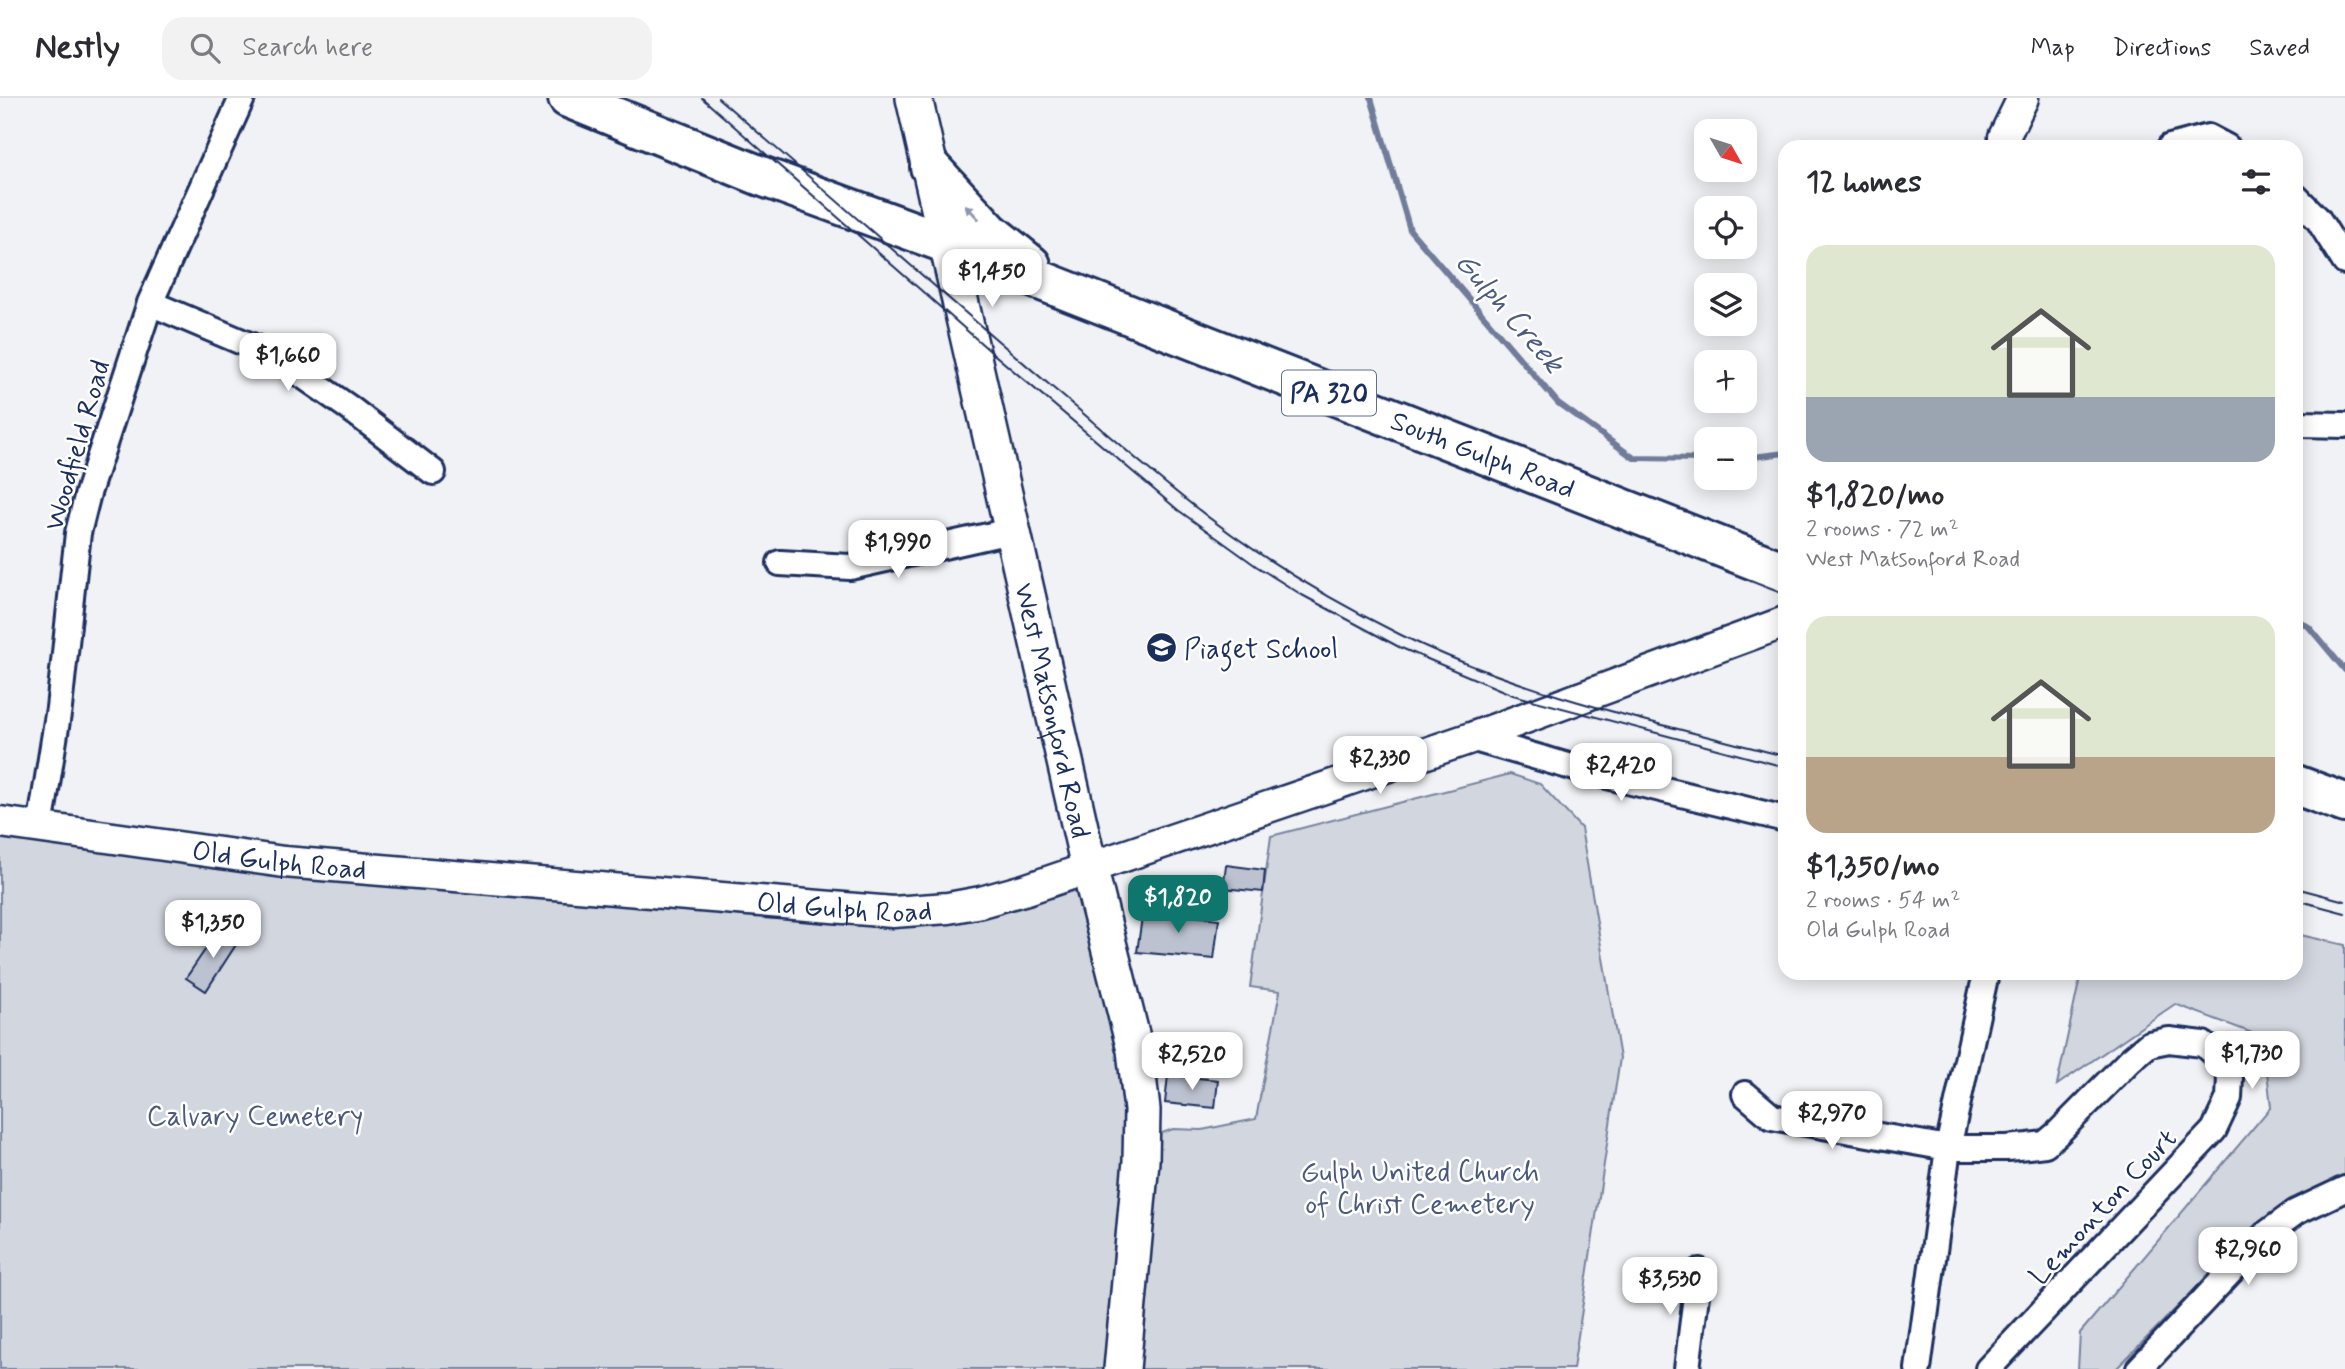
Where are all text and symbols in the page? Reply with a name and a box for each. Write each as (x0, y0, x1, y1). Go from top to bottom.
search box (162, 17, 652, 80)
text: Nestly (35, 26, 120, 70)
icon: search (186, 29, 224, 67)
text: Search here (242, 31, 373, 65)
text: Map (2031, 33, 2075, 64)
text: Directions (2113, 33, 2211, 64)
text: Saved (2249, 33, 2310, 64)
north arrow (1694, 119, 1757, 182)
map controls (1694, 119, 1757, 490)
text: 12 homes (1806, 163, 1922, 202)
icon: filters (2237, 163, 2275, 201)
button: locate (1694, 196, 1757, 259)
one-way arrow (964, 204, 980, 221)
water label: Gulph Creek (1445, 244, 1574, 383)
pin: $1,450 (935, 250, 1049, 309)
text: $1,450 (958, 257, 1026, 287)
button: layers (1694, 273, 1757, 336)
icon: home (1978, 290, 2104, 416)
pin: $1,660 (231, 334, 345, 393)
text: $1,660 (255, 341, 321, 371)
button: + (1694, 350, 1757, 413)
street label: Woodfield Road (36, 356, 120, 535)
road number: PA 320 (1282, 370, 1376, 416)
street label: South Gulph Road (1385, 403, 1580, 509)
button: − (1694, 427, 1757, 490)
text: $1,820/mo (1806, 476, 1944, 515)
text: 2 rooms · 72 m² (1806, 515, 1959, 545)
pin: $1,990 (841, 520, 955, 580)
text: $1,990 (864, 528, 932, 558)
text: West Matsonford Road (1806, 545, 2020, 575)
street label: West Matsonford Road (1004, 580, 1098, 842)
school or university icon: Piaget School (1144, 631, 1178, 665)
place label: Piaget School (1184, 632, 1338, 672)
icon: home (1978, 661, 2104, 787)
pin: $2,330 (1323, 736, 1437, 796)
text: $2,330 (1349, 744, 1411, 774)
pin: $2,420 (1564, 744, 1678, 803)
text: $2,420 (1586, 751, 1656, 781)
street label: Old Gulph Road (189, 833, 368, 890)
text: $1,350/mo (1806, 847, 1939, 886)
pin: $1,820 (1121, 876, 1235, 935)
text: $1,820 (1144, 883, 1212, 913)
street label: Old Gulph Road (755, 885, 933, 933)
text: 2 rooms · 54 m² (1806, 886, 1960, 916)
pin: $1,350 (156, 900, 270, 960)
text: $1,350 (181, 908, 245, 938)
text: Old Gulph Road (1806, 916, 1950, 946)
pin: $2,520 (1135, 1032, 1249, 1092)
pin: $1,730 (2195, 1032, 2309, 1091)
text: $1,730 (2221, 1039, 2283, 1069)
text: $2,520 (1158, 1040, 1226, 1070)
pin: $2,970 (1775, 1091, 1889, 1151)
park label: Calvary Cemetery (147, 1099, 363, 1136)
text: $2,970 (1797, 1099, 1867, 1129)
street label: Lemonton Court (2022, 1122, 2186, 1294)
park label: Gulph United Church of Christ Cemetery (1301, 1155, 1539, 1224)
pin: $2,960 (2191, 1228, 2305, 1287)
text: $2,960 (2214, 1235, 2282, 1265)
pin: $3,530 (1613, 1258, 1727, 1317)
text: $3,530 (1638, 1265, 1702, 1295)

